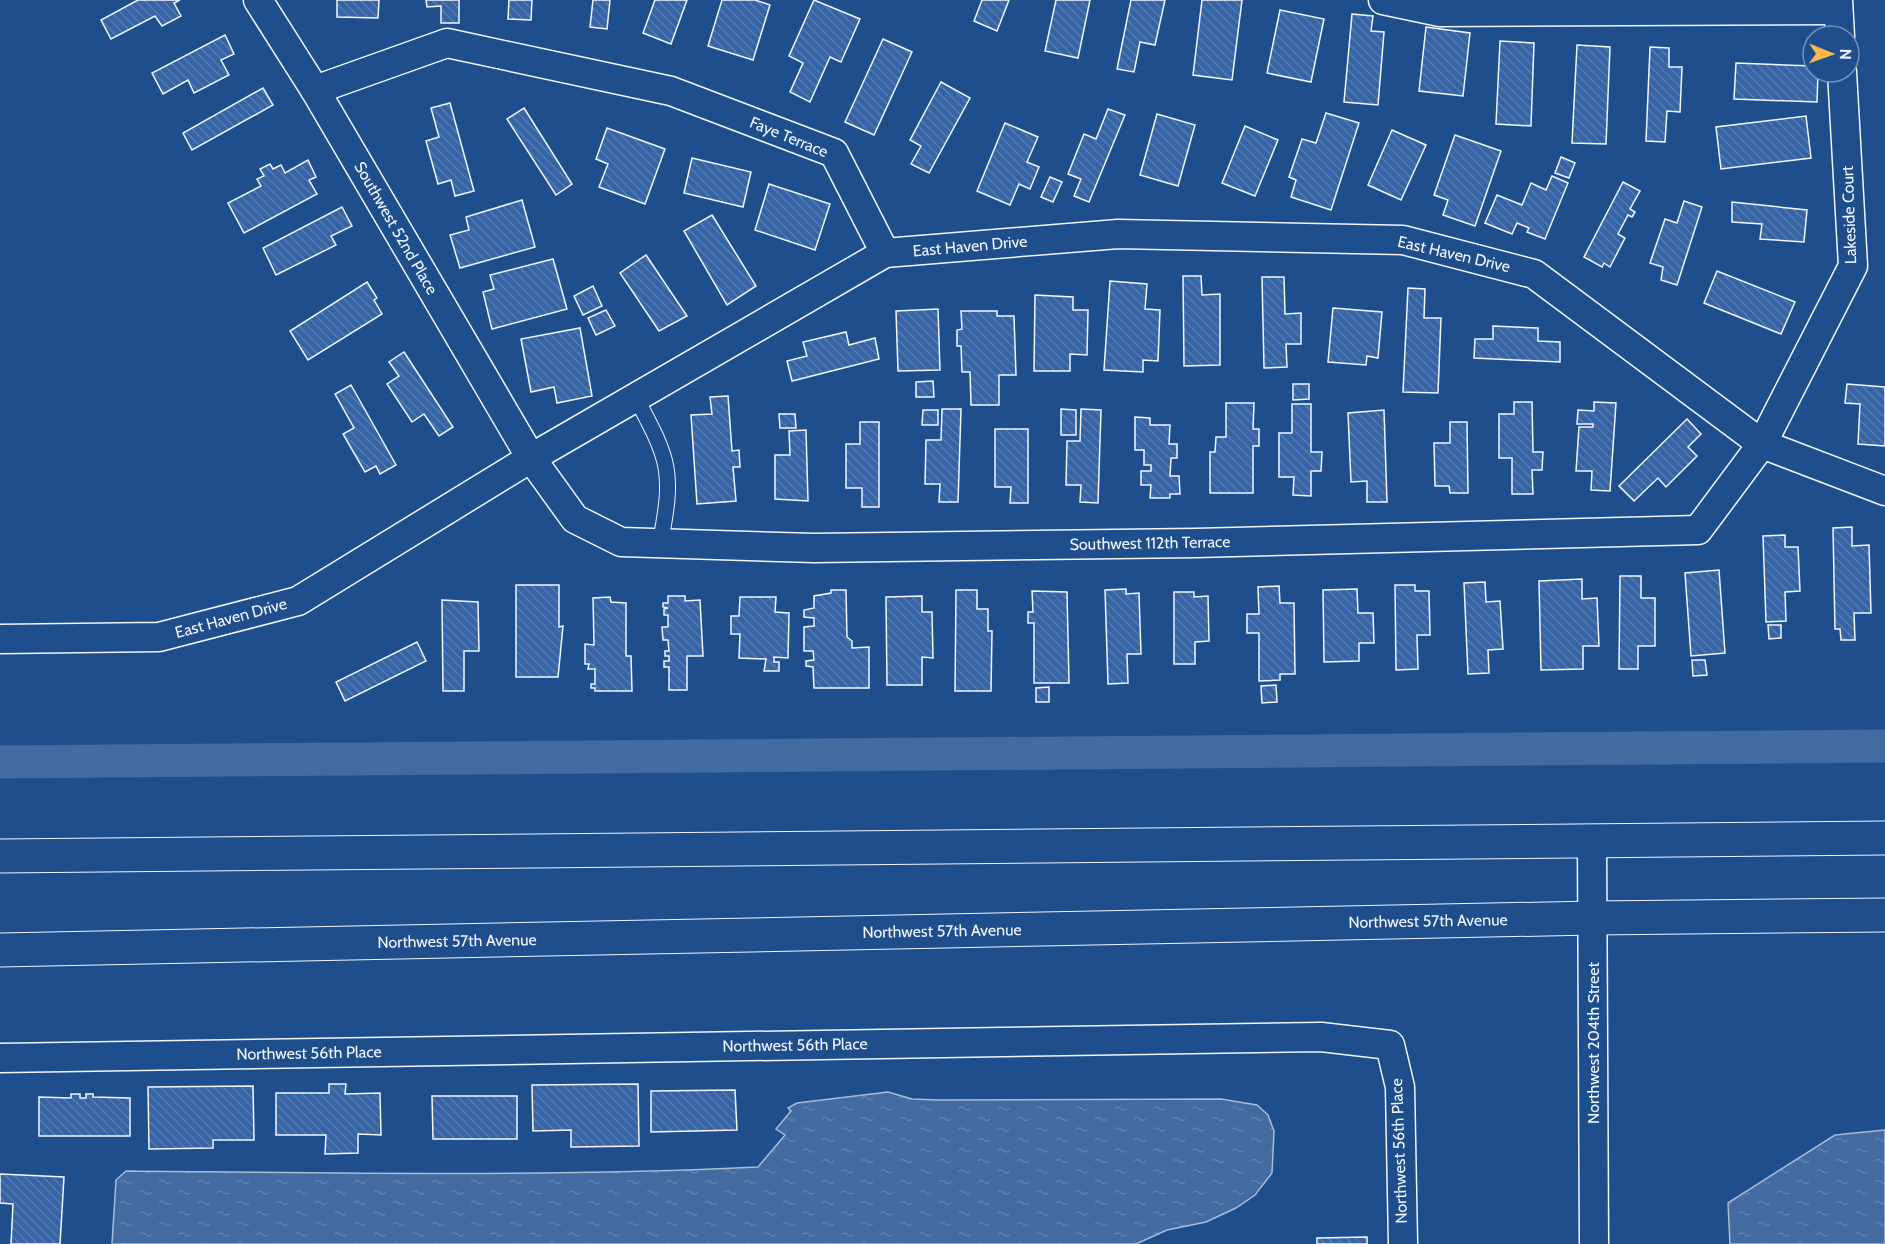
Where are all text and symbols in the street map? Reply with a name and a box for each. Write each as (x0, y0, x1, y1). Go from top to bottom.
north arrow (1801, 24, 1861, 84)
text: N (1836, 48, 1855, 60)
street label: Faye Terrace (747, 113, 831, 161)
street label: Southwest 52nd Place (350, 158, 442, 298)
street label: Lakeside Court (1838, 165, 1860, 265)
street label: East Haven Drive (912, 232, 1028, 260)
street label: East Haven Drive (1396, 232, 1512, 276)
street label: Southwest 112th Terrace (1069, 532, 1231, 554)
street label: East Haven Drive (173, 594, 289, 642)
street label: Northwest 57th Avenue (1348, 910, 1508, 932)
street label: Northwest 57th Avenue (862, 920, 1022, 942)
street label: Northwest 57th Avenue (377, 930, 537, 952)
street label: Northwest 204th Street (1584, 962, 1603, 1124)
street label: Northwest 56th Place (722, 1034, 868, 1056)
street label: Northwest 56th Place (236, 1042, 382, 1064)
street label: Northwest 56th Place (1387, 1078, 1411, 1224)

